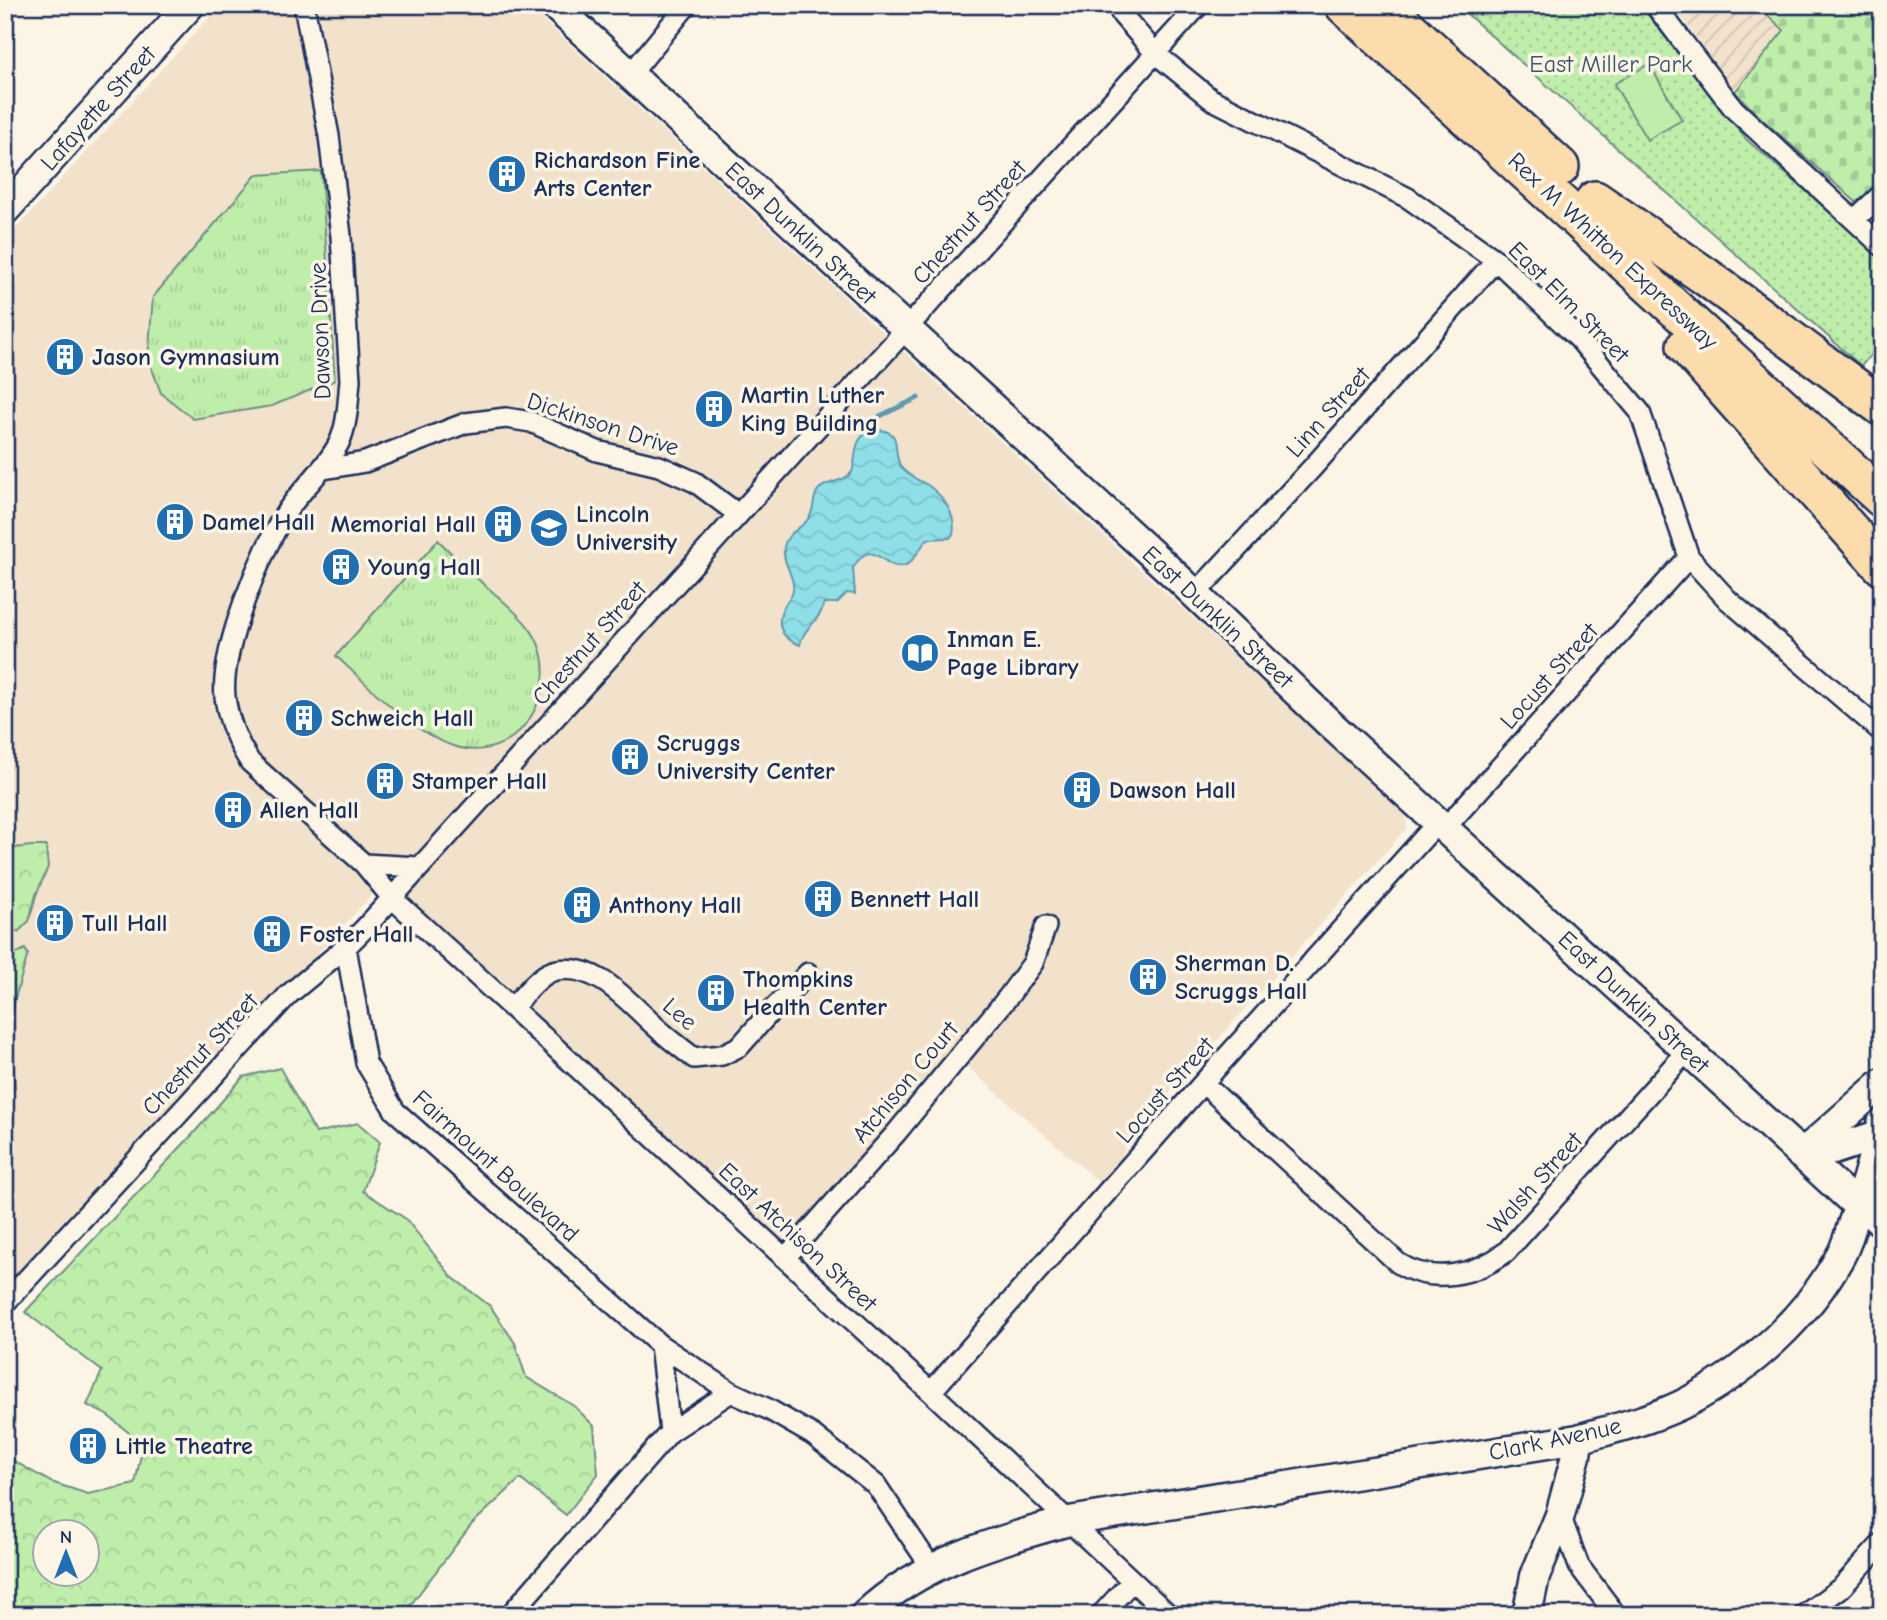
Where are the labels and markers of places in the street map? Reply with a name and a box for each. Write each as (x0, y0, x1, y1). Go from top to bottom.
place label: Richardson Fine Arts Center (534, 146, 700, 202)
building icon: Richardson Fine Arts Center (486, 153, 528, 195)
building icon: Jason Gymnasium (44, 336, 86, 378)
place label: Jason Gymnasium (92, 343, 280, 371)
place label: Martin Luther King Building (741, 381, 885, 437)
building icon: Martin Luther King Building (693, 388, 735, 430)
place label: Lincoln University (576, 500, 677, 556)
building icon: Damel Hall (154, 501, 196, 543)
building icon: Memorial Hall (482, 503, 524, 545)
school or university icon: Lincoln University (528, 507, 570, 549)
place label: Damel Hall (202, 508, 315, 536)
place label: Memorial Hall (331, 510, 476, 538)
building icon: Young Hall (320, 546, 362, 588)
place label: Young Hall (368, 553, 481, 581)
place label: Inman E. Page Library (947, 625, 1079, 681)
library icon: Inman E. Page Library (899, 632, 941, 674)
building icon: Schweich Hall (283, 697, 325, 739)
place label: Schweich Hall (331, 704, 474, 732)
place label: Scruggs University Center (657, 729, 835, 785)
building icon: Scruggs University Center (609, 736, 651, 778)
building icon: Stamper Hall (364, 760, 406, 802)
place label: Stamper Hall (412, 767, 547, 795)
building icon: Dawson Hall (1061, 769, 1103, 811)
place label: Dawson Hall (1109, 776, 1236, 804)
building icon: Allen Hall (212, 789, 254, 831)
place label: Allen Hall (260, 796, 359, 824)
building icon: Bennett Hall (802, 878, 844, 920)
building icon: Anthony Hall (561, 884, 603, 926)
place label: Bennett Hall (850, 885, 979, 913)
place label: Anthony Hall (609, 891, 741, 919)
building icon: Tull Hall (34, 902, 76, 944)
place label: Tull Hall (82, 909, 168, 937)
building icon: Foster Hall (251, 913, 293, 955)
place label: Foster Hall (299, 920, 414, 948)
place label: Sherman D. Scruggs Hall (1175, 949, 1307, 1005)
building icon: Sherman D. Scruggs Hall (1127, 956, 1169, 998)
place label: Thompkins Health Center (743, 965, 887, 1021)
building icon: Thompkins Health Center (695, 972, 737, 1014)
building icon: Little Theatre (67, 1425, 109, 1467)
place label: Little Theatre (115, 1432, 253, 1460)

